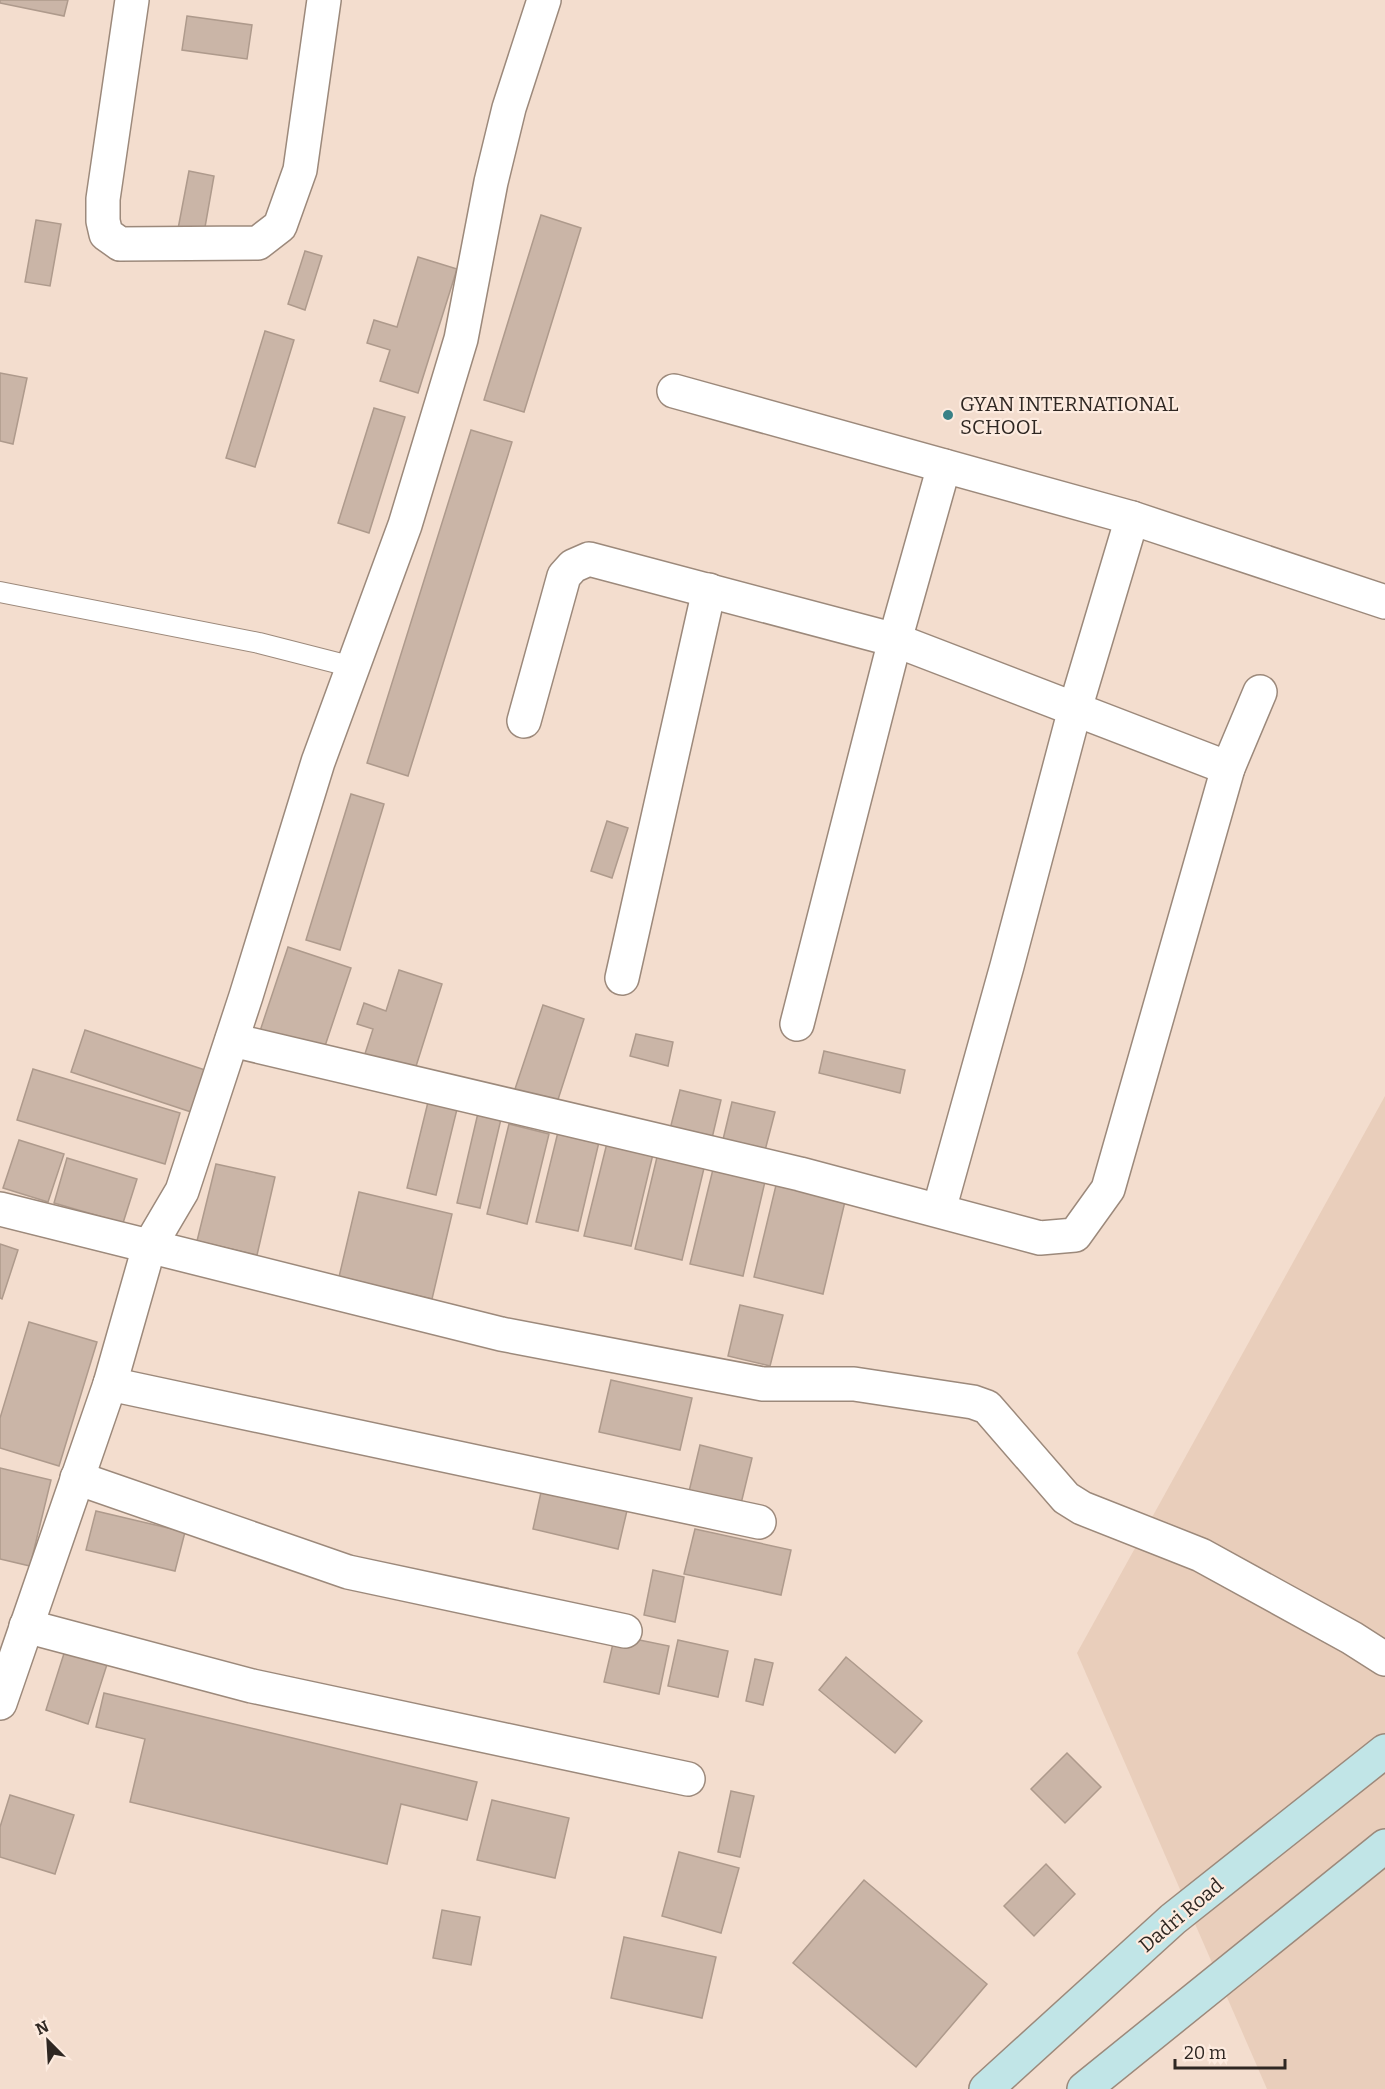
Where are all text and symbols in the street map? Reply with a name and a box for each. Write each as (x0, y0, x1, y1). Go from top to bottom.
place label: GYAN INTERNATIONAL SCHOOL (960, 392, 1179, 439)
marker: GYAN INTERNATIONAL SCHOOL (941, 408, 955, 422)
street label: Dadri Road (1134, 1873, 1228, 1957)
north arrow (18, 2011, 78, 2071)
text: N (33, 2017, 52, 2039)
scale bar (1175, 2032, 1284, 2070)
text: 20 m (1184, 2042, 1226, 2064)

